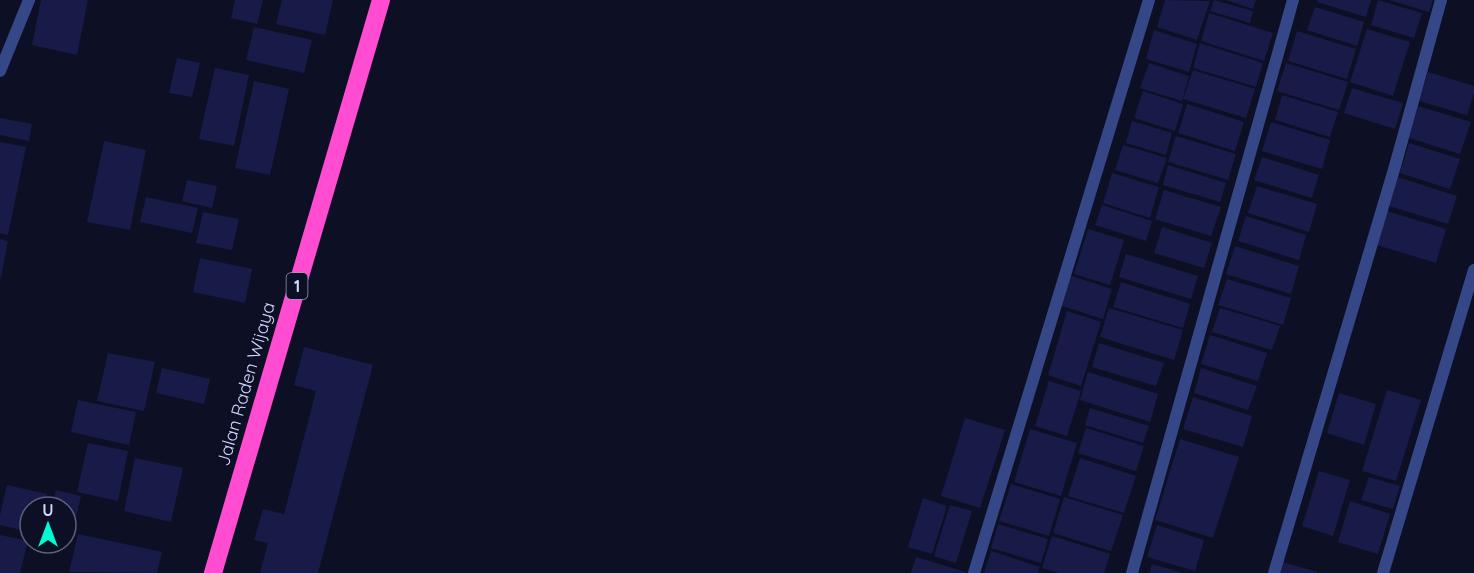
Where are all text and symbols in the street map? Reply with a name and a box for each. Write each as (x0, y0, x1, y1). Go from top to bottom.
road number: 1 (286, 273, 308, 299)
street label: Jalan Raden Wijaya (211, 299, 280, 468)
north arrow (18, 495, 78, 555)
text: U (42, 500, 54, 520)

